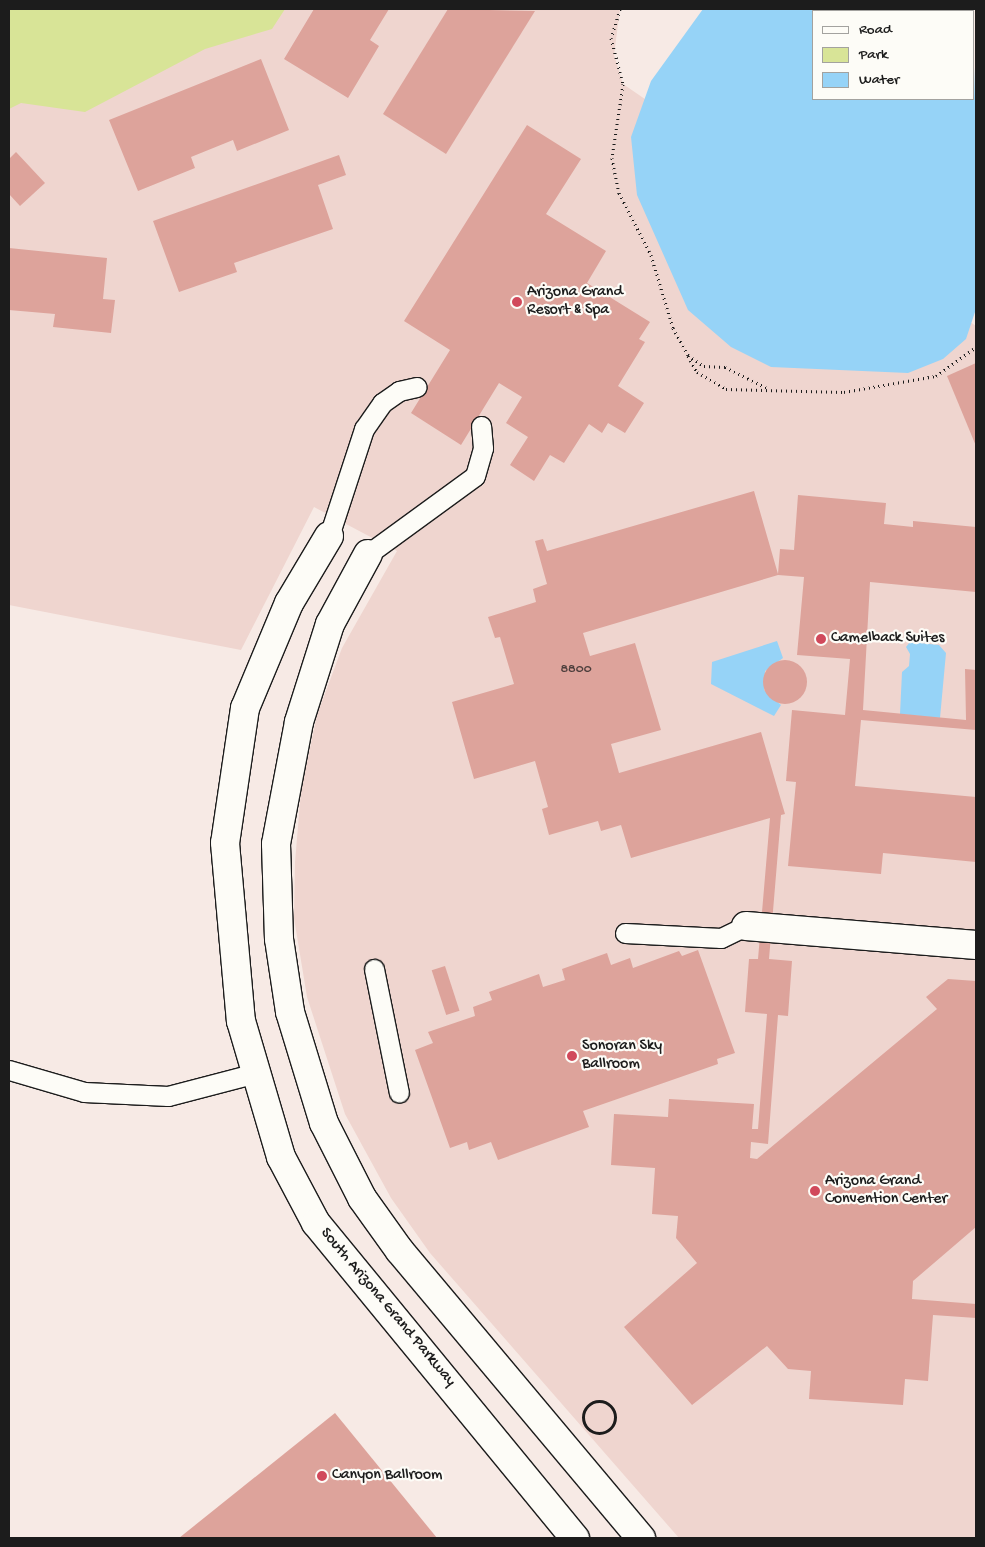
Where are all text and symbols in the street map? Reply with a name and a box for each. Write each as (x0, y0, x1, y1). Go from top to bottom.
legend (812, 10, 975, 100)
text: Road (859, 21, 892, 39)
text: Park (859, 46, 888, 64)
text: Water (859, 71, 899, 89)
place label: Arizona Grand Resort & Spa (527, 283, 623, 321)
marker: Arizona Grand Resort & Spa (511, 296, 523, 308)
place label: Camelback Suites (831, 629, 944, 649)
marker: Camelback Suites (815, 633, 827, 645)
house number: 8800 (560, 662, 592, 678)
place label: Sonoran Sky Ballroom (582, 1037, 662, 1075)
marker: Sonoran Sky Ballroom (566, 1050, 578, 1062)
place label: Arizona Grand Convention Center (825, 1172, 947, 1210)
marker: Arizona Grand Convention Center (809, 1185, 821, 1197)
street label: South Arizona Grand Parkway (315, 1225, 459, 1391)
place label: Canyon Ballroom (332, 1466, 442, 1486)
marker: Canyon Ballroom (316, 1470, 328, 1482)

